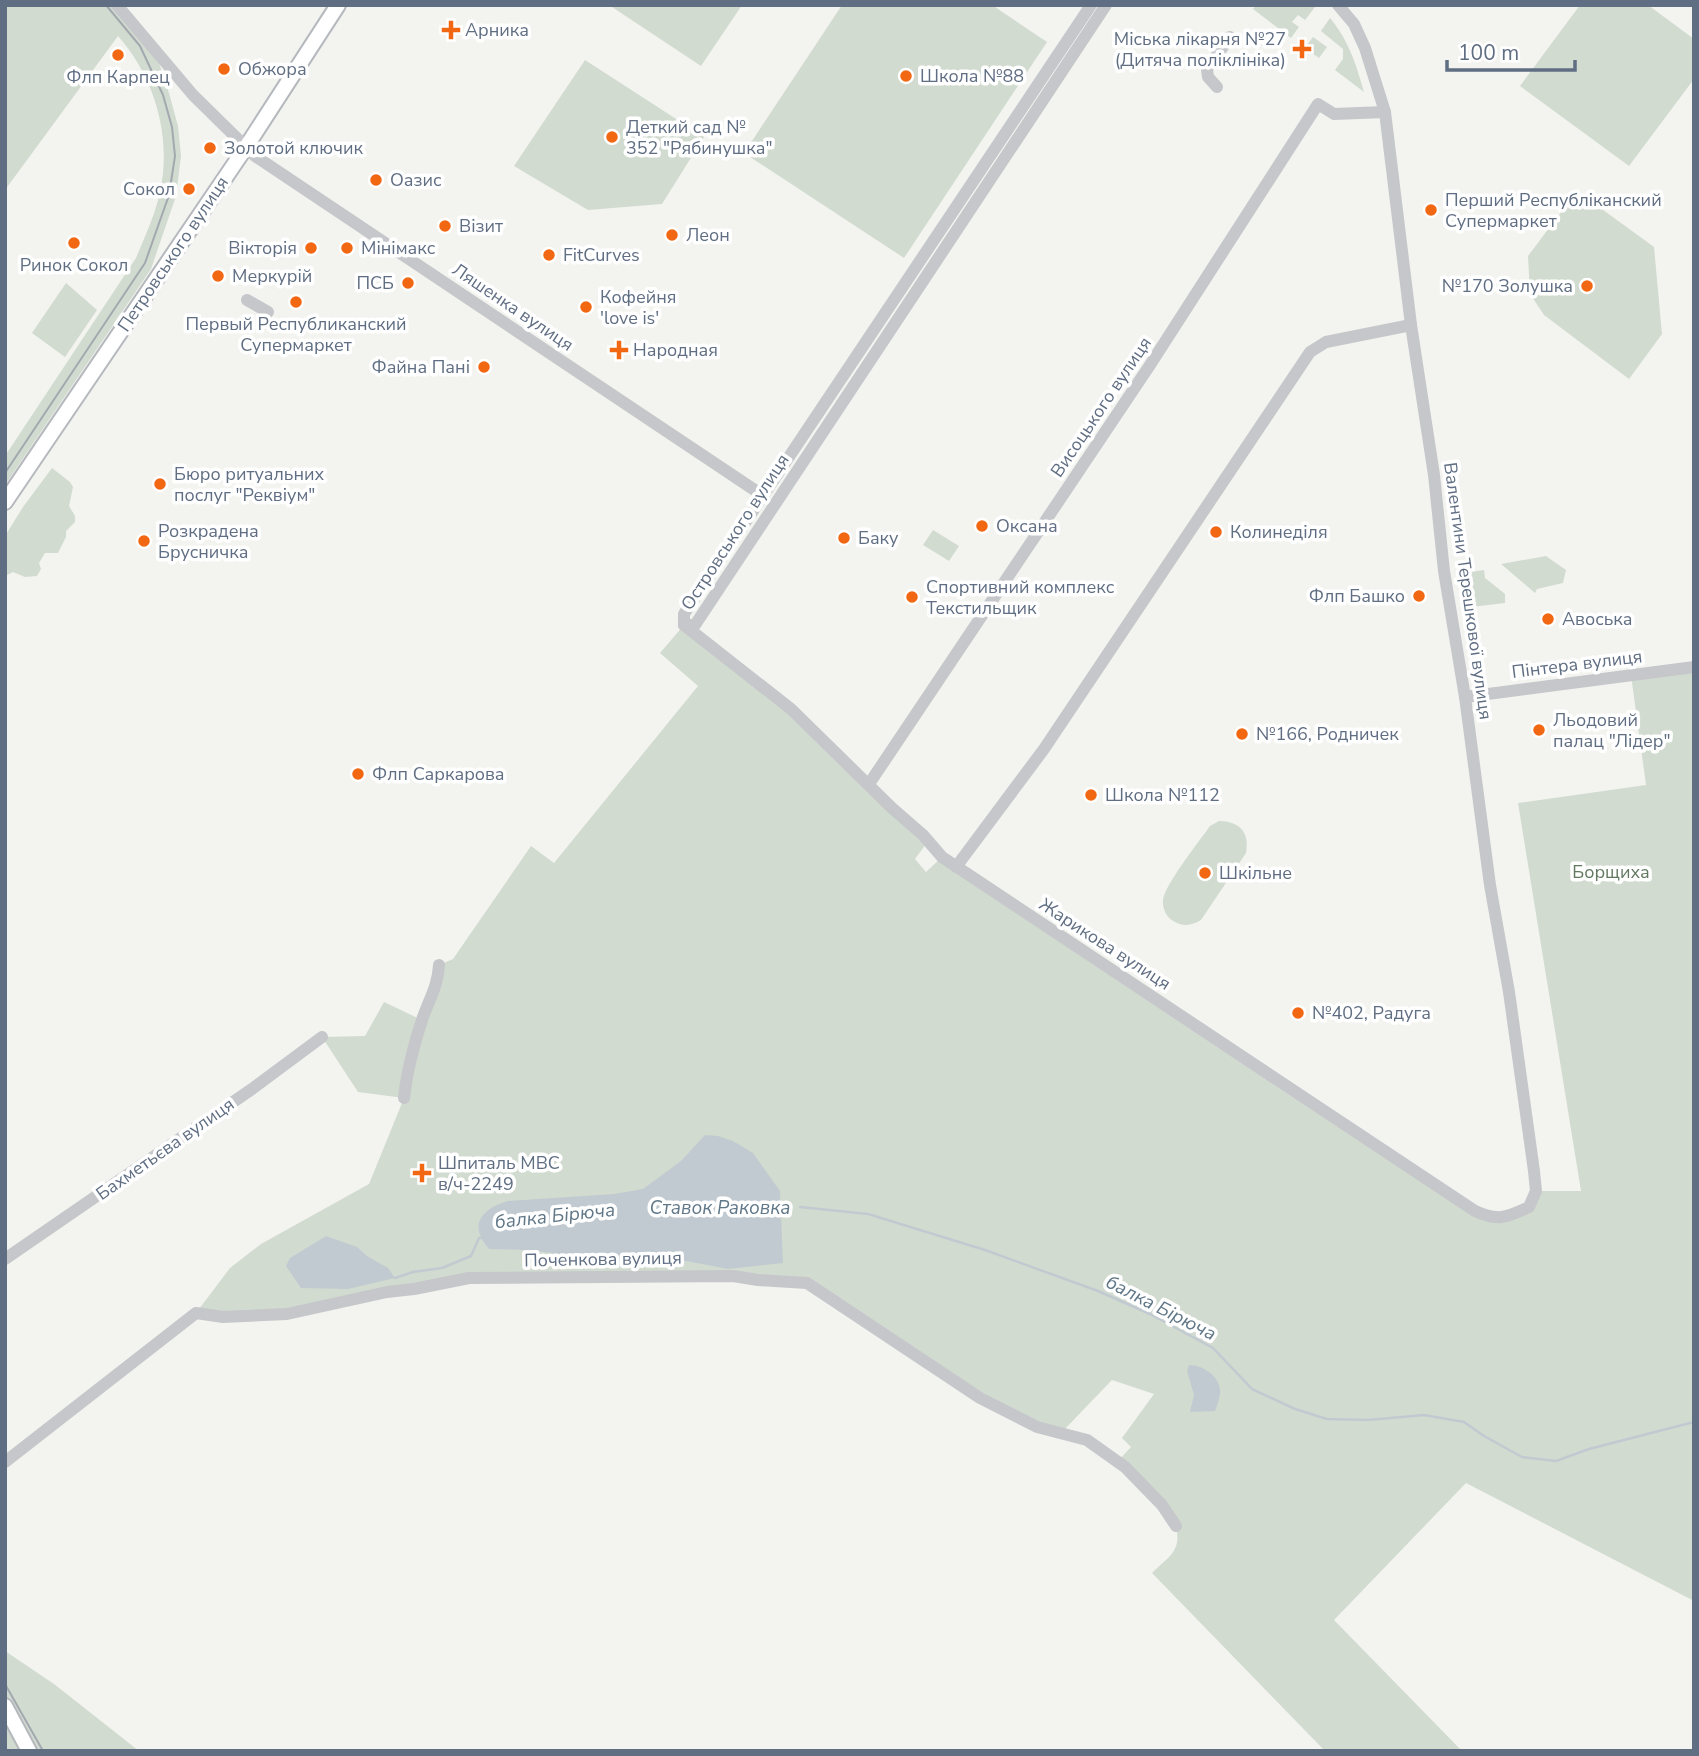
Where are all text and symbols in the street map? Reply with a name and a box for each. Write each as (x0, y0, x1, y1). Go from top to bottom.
place label: Арника (465, 18, 529, 42)
marker: Арника (443, 22, 459, 38)
place label: Міська лікарня №27 (Дитяча поліклініка) (1114, 27, 1286, 72)
scale bar (1447, 28, 1575, 72)
marker: Міська лікарня №27 (Дитяча поліклініка) (1292, 39, 1312, 59)
text: 100 m (1458, 39, 1519, 67)
marker: Флп Карпец (110, 47, 126, 63)
place label: Обжора (238, 57, 307, 81)
marker: Обжора (216, 61, 232, 77)
place label: Школа №88 (920, 64, 1024, 88)
place label: Флп Карпец (66, 65, 170, 89)
marker: Школа №88 (898, 68, 914, 84)
place label: Деткий сад № 352 "Рябинушка" (626, 115, 772, 160)
marker: Деткий сад № 352 "Рябинушка" (604, 129, 620, 145)
place label: Золотой ключик (224, 136, 363, 160)
marker: Золотой ключик (202, 140, 218, 156)
place label: Оазис (390, 168, 442, 192)
street label: Петровського вулиця (112, 172, 234, 336)
marker: Оазис (368, 172, 384, 188)
place label: Сокол (123, 177, 175, 201)
marker: Сокол (181, 181, 197, 197)
place label: Перший Республiканский Супермаркет (1445, 188, 1662, 233)
marker: Перший Республiканский Супермаркет (1423, 202, 1439, 218)
place label: Візит (459, 214, 503, 238)
marker: Візит (437, 218, 453, 234)
place label: Леон (686, 223, 730, 247)
marker: Леон (664, 227, 680, 243)
marker: Ринок Сокол (66, 235, 82, 251)
place label: Вікторія (228, 236, 297, 260)
place label: Мінімакс (361, 236, 436, 260)
marker: Вікторія (303, 240, 319, 256)
marker: Мінімакс (339, 240, 355, 256)
place label: FitCurves (563, 243, 640, 267)
marker: FitCurves (541, 247, 557, 263)
place label: Ринок Сокол (20, 253, 128, 277)
street label: Ляшенка вулиця (448, 257, 578, 357)
place label: Меркурій (232, 264, 312, 288)
marker: Меркурій (210, 268, 226, 284)
place label: ПСБ (356, 271, 394, 295)
place label: №170 Золушка (1442, 274, 1573, 298)
marker: ПСБ (400, 275, 416, 291)
marker: №170 Золушка (1579, 278, 1595, 294)
place label: Кофейня 'love is' (600, 285, 676, 330)
marker: Первый Республиканский Супермаркет (288, 294, 304, 310)
marker: Кофейня 'love is' (578, 299, 594, 315)
place label: Первый Республиканский Супермаркет (185, 312, 407, 357)
street label: Висоцького вулиця (1045, 332, 1157, 482)
place label: Народная (633, 338, 718, 362)
marker: Народная (611, 342, 627, 358)
place label: Файна Пані (371, 355, 470, 379)
marker: Файна Пані (476, 359, 492, 375)
street label: Островського вулиця (675, 449, 795, 615)
street label: Валентини Терешкової вулиця (1438, 461, 1498, 721)
place label: Бюро ритуальних послуг "Реквіум" (174, 462, 324, 507)
marker: Бюро ритуальних послуг "Реквіум" (152, 476, 168, 492)
place label: Оксана (996, 514, 1058, 538)
marker: Оксана (974, 518, 990, 534)
place label: Розкрадена Брусничка (158, 519, 259, 564)
place label: Колинеділя (1230, 520, 1328, 544)
marker: Колинеділя (1208, 524, 1224, 540)
place label: Баку (858, 526, 899, 550)
marker: Баку (836, 530, 852, 546)
marker: Розкрадена Брусничка (136, 533, 152, 549)
place label: Спортивний комплекс Текстильщик (926, 575, 1115, 620)
place label: Флп Башко (1309, 584, 1405, 608)
marker: Флп Башко (1411, 588, 1427, 604)
marker: Спортивний комплекс Текстильщик (904, 589, 920, 605)
place label: Авоська (1562, 607, 1633, 631)
marker: Авоська (1540, 611, 1556, 627)
street label: Пінтера вулиця (1510, 644, 1644, 684)
place label: Льодовий палац "Лідер" (1553, 708, 1671, 753)
place label: №166, Родничек (1256, 722, 1399, 746)
marker: Льодовий палац "Лідер" (1531, 722, 1547, 738)
marker: №166, Родничек (1234, 726, 1250, 742)
place label: Флп Саркарова (372, 762, 505, 786)
marker: Флп Саркарова (350, 766, 366, 782)
place label: Школа №112 (1105, 783, 1220, 807)
marker: Школа №112 (1083, 787, 1099, 803)
park label: Борщиха (1572, 860, 1650, 884)
place label: Шкільне (1219, 861, 1292, 885)
marker: Шкільне (1197, 865, 1213, 881)
street label: Жарикова вулиця (1035, 892, 1175, 996)
place label: №402, Радуга (1312, 1001, 1431, 1025)
marker: №402, Радуга (1290, 1005, 1306, 1021)
street label: Бахметьєва вулиця (91, 1092, 239, 1206)
place label: Шпиталь МВС в/ч-2249 (438, 1151, 560, 1196)
marker: Шпиталь МВС в/ч-2249 (412, 1163, 432, 1183)
water label: Ставок Раковка (650, 1195, 790, 1221)
water label: балка Бірюча (494, 1197, 616, 1235)
street label: Поченкова вулиця (524, 1246, 682, 1272)
water label: балка Бірюча (1101, 1269, 1221, 1347)

